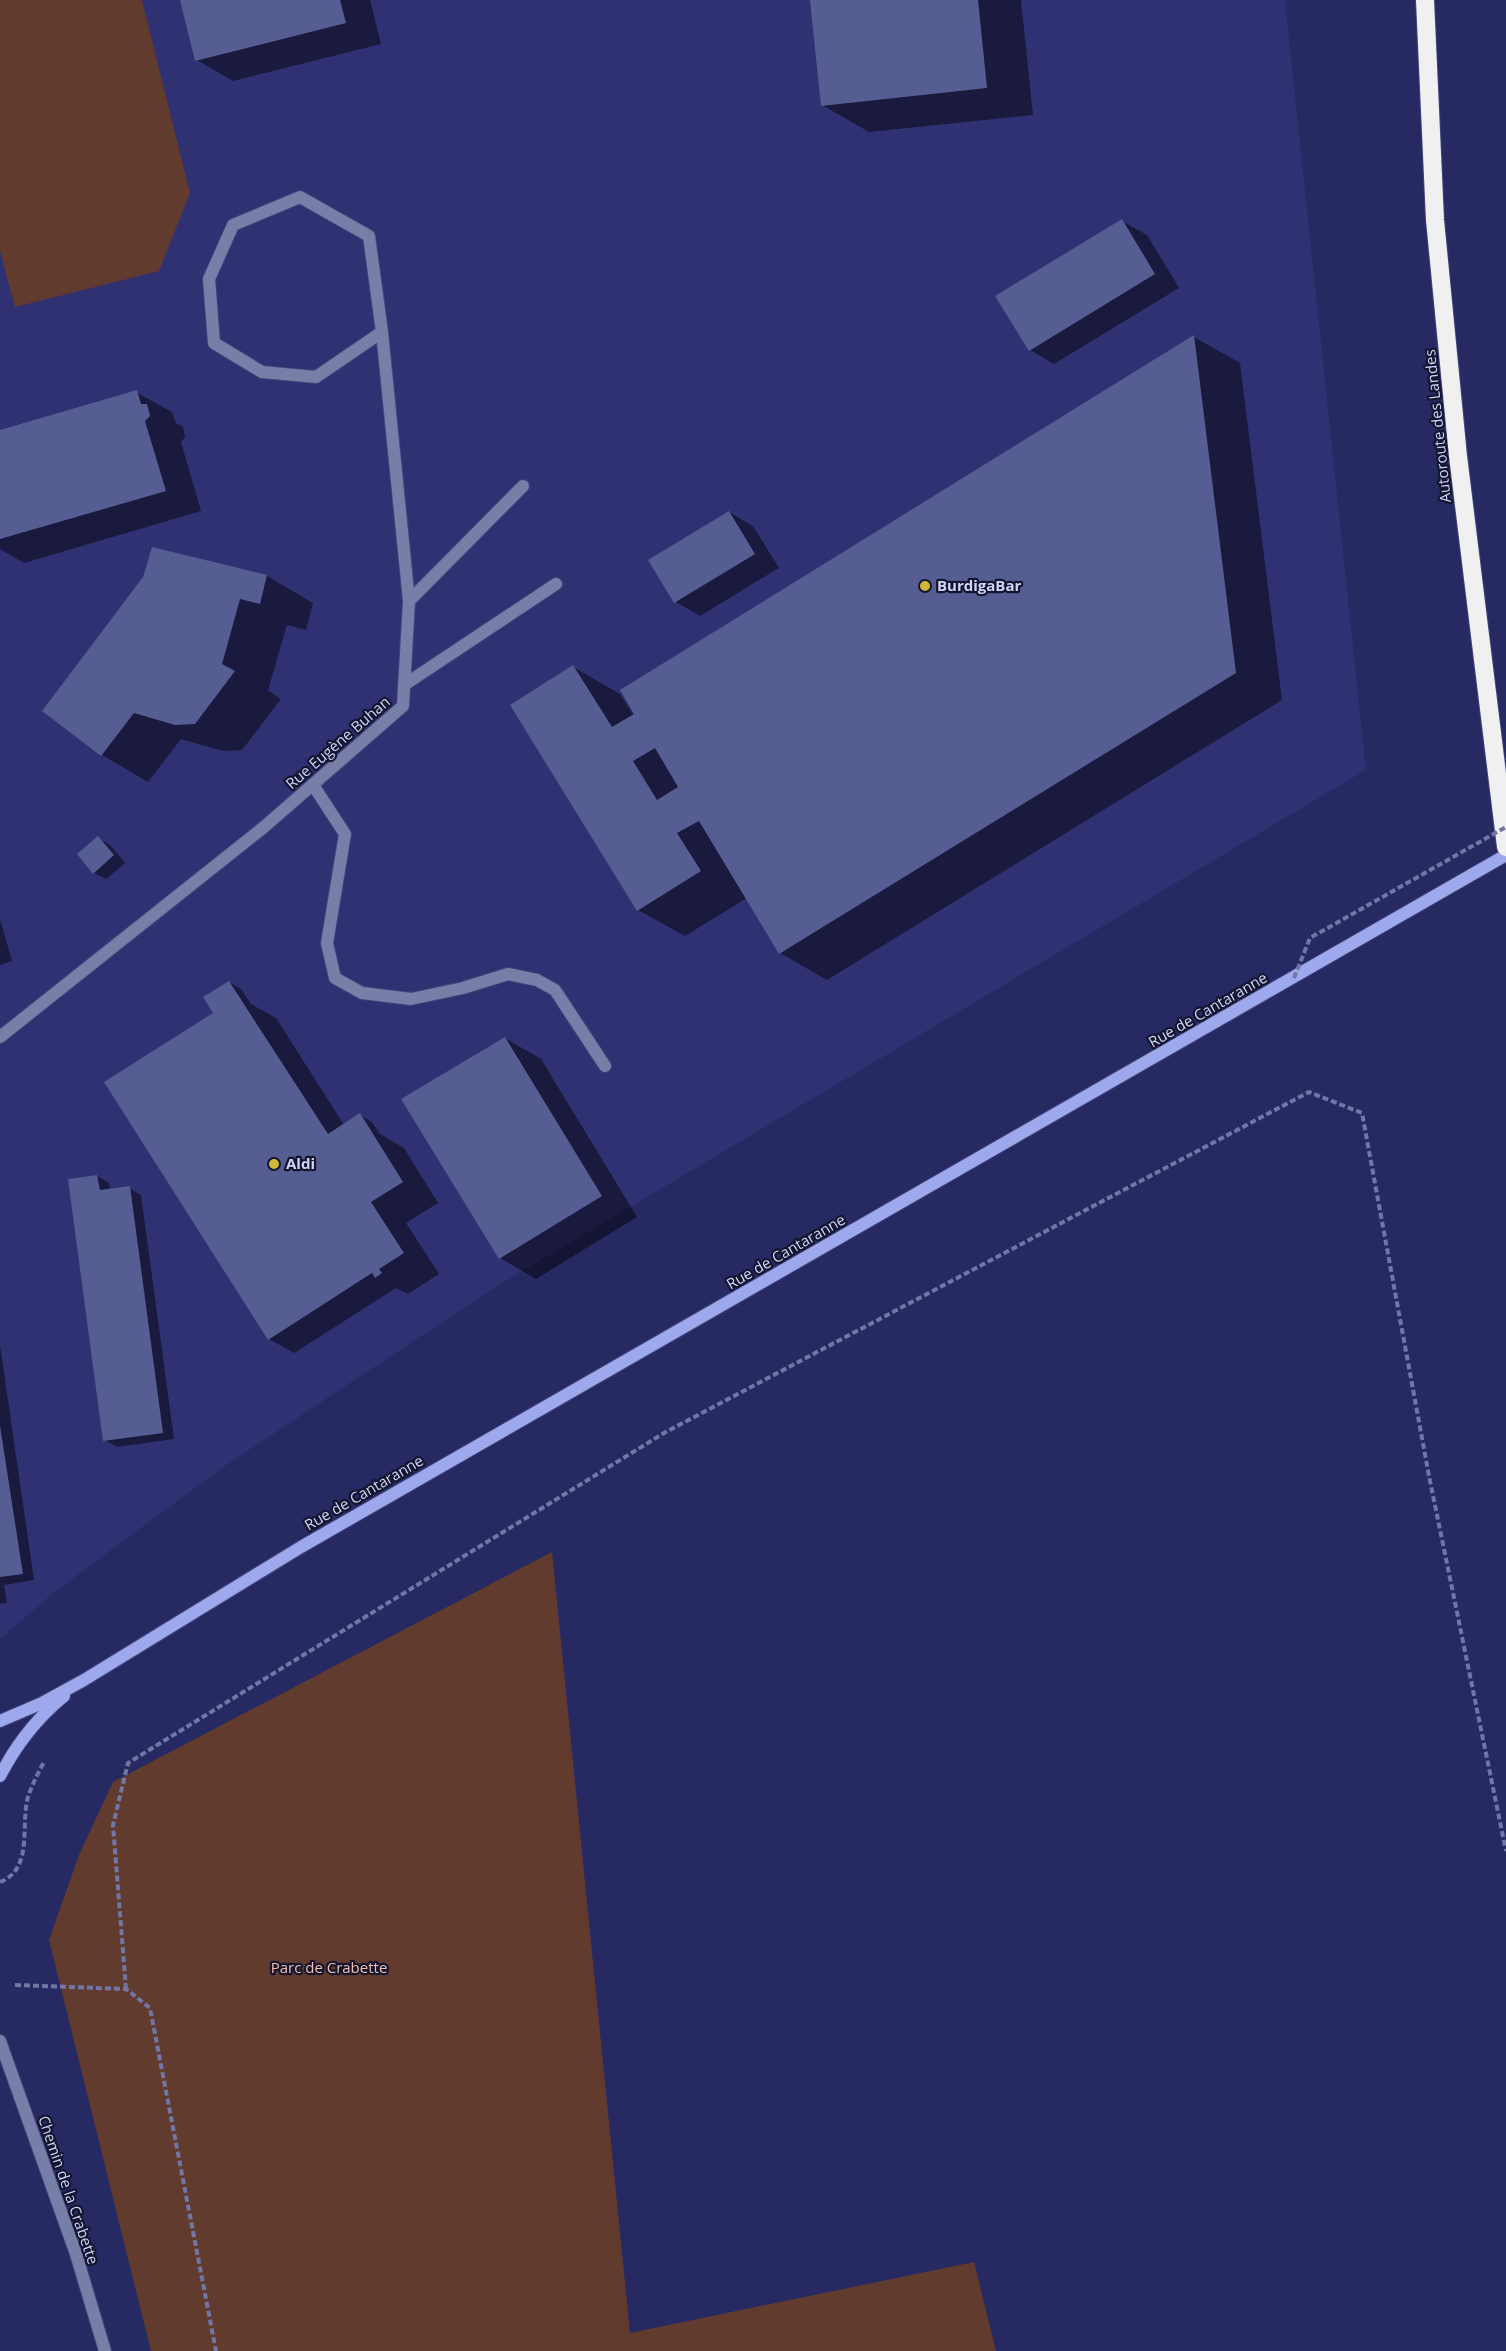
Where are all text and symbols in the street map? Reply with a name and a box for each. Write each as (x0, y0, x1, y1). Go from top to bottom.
street label: Autoroute des Landes (1419, 349, 1455, 504)
place label: BurdigaBar (937, 575, 1021, 595)
marker: BurdigaBar (918, 579, 932, 593)
street label: Rue Eugène Buhan (281, 691, 394, 793)
street label: Rue de Cantaranne (1144, 967, 1271, 1051)
place label: Aldi (286, 1153, 315, 1173)
marker: Aldi (267, 1157, 281, 1171)
street label: Rue de Cantaranne (722, 1209, 849, 1293)
street label: Rue de Cantaranne (300, 1450, 427, 1534)
park label: Parc de Crabette (271, 1957, 387, 1977)
street label: Chemin de la Crabette (34, 2113, 104, 2267)

